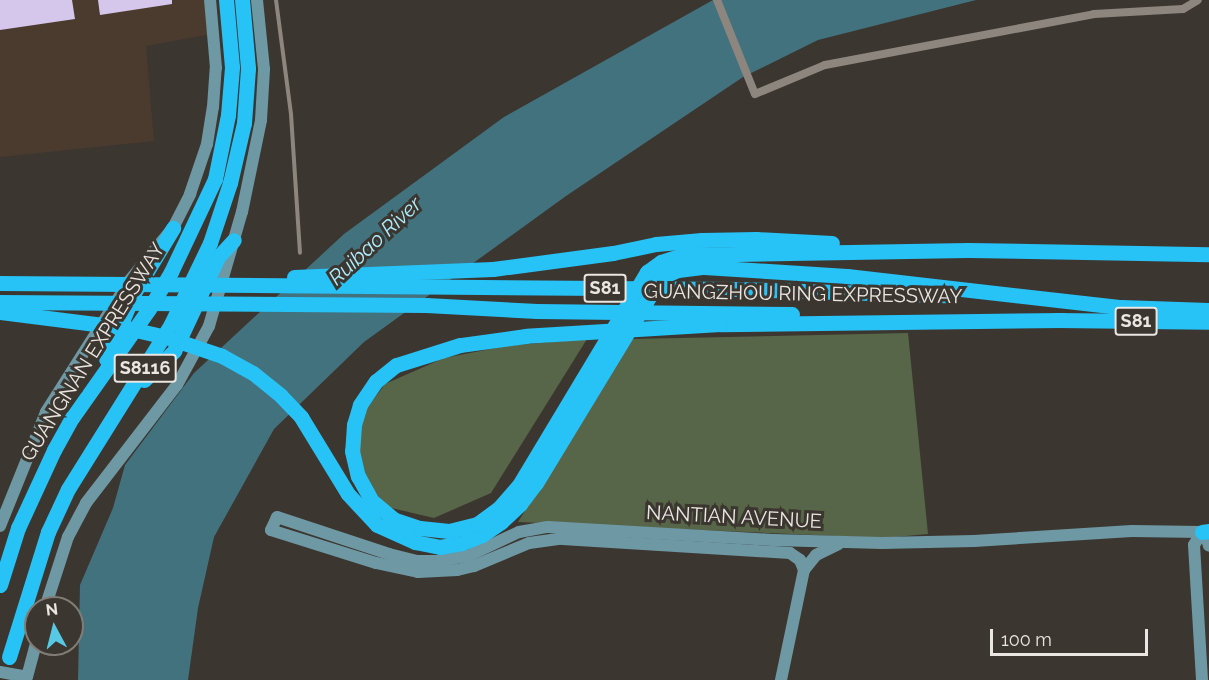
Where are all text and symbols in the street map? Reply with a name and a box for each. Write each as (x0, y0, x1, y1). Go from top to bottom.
water label: Ruibao River (323, 192, 427, 290)
street label: GUANGNAN EXPRESSWAY (16, 239, 170, 465)
road number: S81 (582, 273, 628, 303)
street label: GUANGZHOU RING EXPRESSWAY (644, 279, 962, 309)
road number: S81 (1114, 306, 1158, 336)
road number: S8116 (114, 353, 176, 383)
street label: NANTIAN AVENUE (645, 500, 823, 534)
north arrow (24, 596, 84, 656)
text: N (45, 599, 59, 620)
scale bar (993, 617, 1150, 655)
text: 100 m (1001, 629, 1052, 650)

